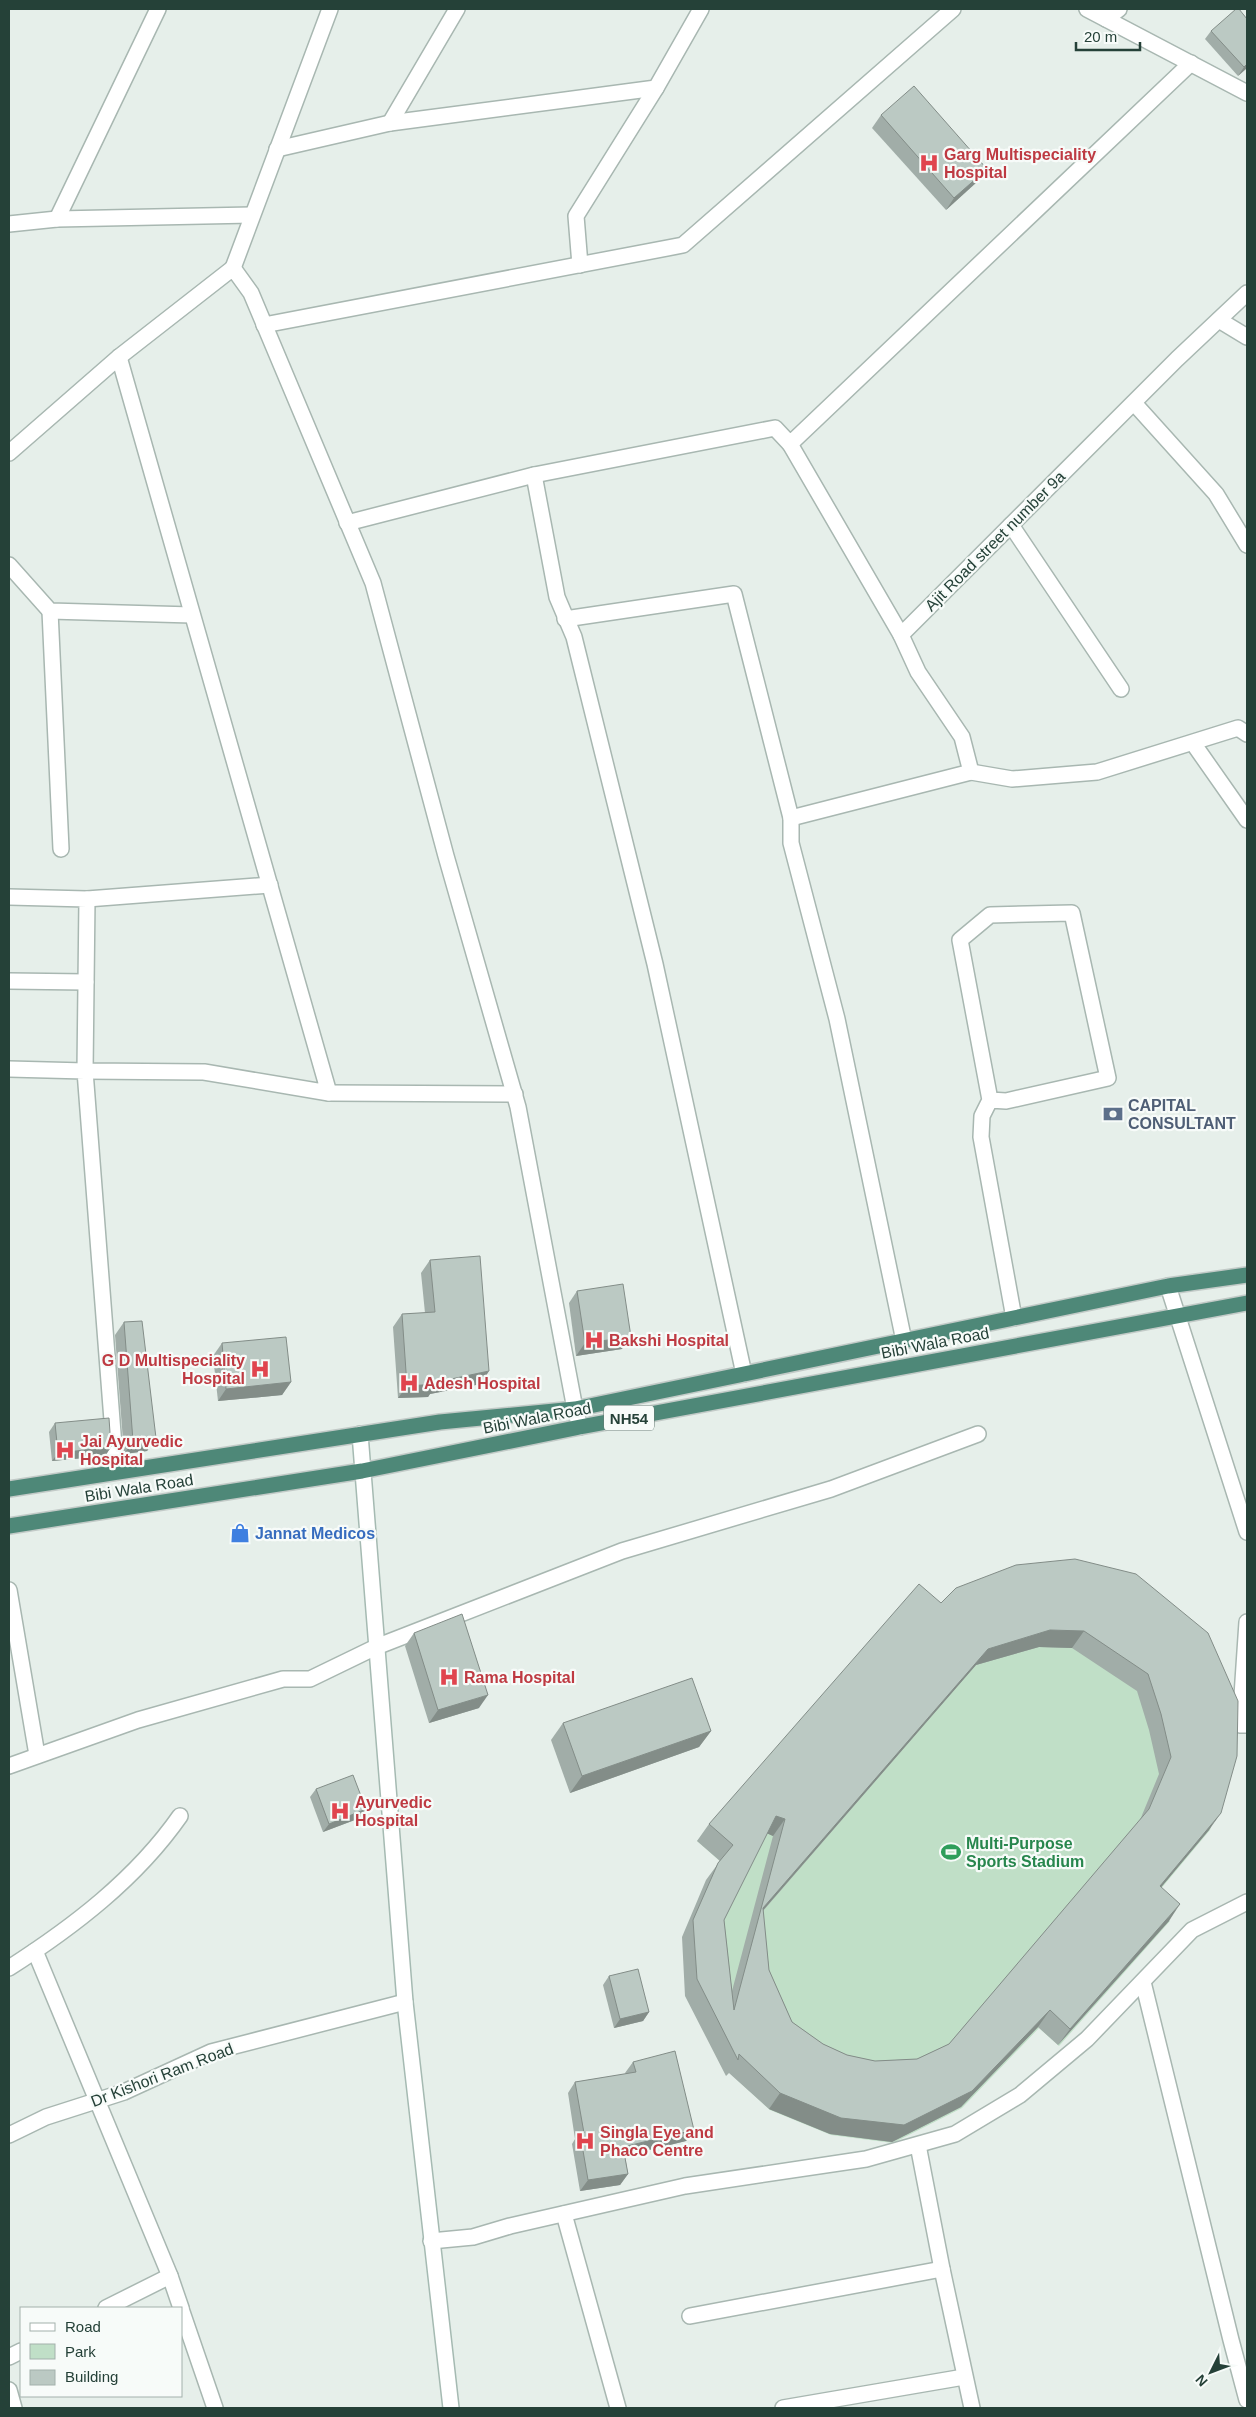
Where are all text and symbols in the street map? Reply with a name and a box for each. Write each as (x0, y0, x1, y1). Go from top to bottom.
scale bar (1076, 20, 1140, 52)
text: 20 m (1084, 28, 1117, 45)
place label: Garg Multispeciality Hospital (944, 146, 1096, 181)
hospital icon: Garg Multispeciality Hospital (918, 152, 940, 174)
street label: Ajit Road street number 9a (922, 468, 1068, 614)
place label: CAPITAL CONSULTANT (1128, 1097, 1236, 1132)
bank icon: CAPITAL CONSULTANT (1102, 1103, 1124, 1125)
street label: Bibi Wala Road (880, 1324, 990, 1362)
hospital icon: Bakshi Hospital (583, 1329, 605, 1351)
place label: Bakshi Hospital (609, 1332, 729, 1349)
place label: G D Multispeciality Hospital (102, 1352, 245, 1387)
hospital icon: G D Multispeciality Hospital (249, 1358, 271, 1380)
hospital icon: Adesh Hospital (398, 1372, 420, 1394)
place label: Adesh Hospital (424, 1375, 540, 1392)
street label: Bibi Wala Road (482, 1399, 592, 1437)
road number: NH54 (604, 1406, 654, 1430)
place label: Jai Ayurvedic Hospital (80, 1433, 183, 1468)
hospital icon: Jai Ayurvedic Hospital (54, 1439, 76, 1461)
street label: Bibi Wala Road (84, 1471, 194, 1505)
shop icon: Jannat Medicos (229, 1522, 251, 1544)
place label: Jannat Medicos (255, 1525, 375, 1542)
hospital icon: Rama Hospital (438, 1666, 460, 1688)
place label: Rama Hospital (464, 1669, 575, 1686)
place label: Ayurvedic Hospital (355, 1794, 432, 1829)
hospital icon: Ayurvedic Hospital (329, 1800, 351, 1822)
place label: Multi-Purpose Sports Stadium (966, 1835, 1084, 1870)
sports icon: Multi-Purpose Sports Stadium (940, 1841, 962, 1863)
street label: Dr Kishori Ram Road (88, 2040, 236, 2110)
place label: Singla Eye and Phaco Centre (600, 2124, 714, 2159)
hospital icon: Singla Eye and Phaco Centre (574, 2130, 596, 2152)
legend (20, 2307, 182, 2397)
text: Road (65, 2318, 101, 2335)
text: Park (65, 2343, 96, 2360)
north arrow (1186, 2347, 1236, 2397)
text: Building (65, 2368, 118, 2385)
text: N (1192, 2372, 1211, 2390)

